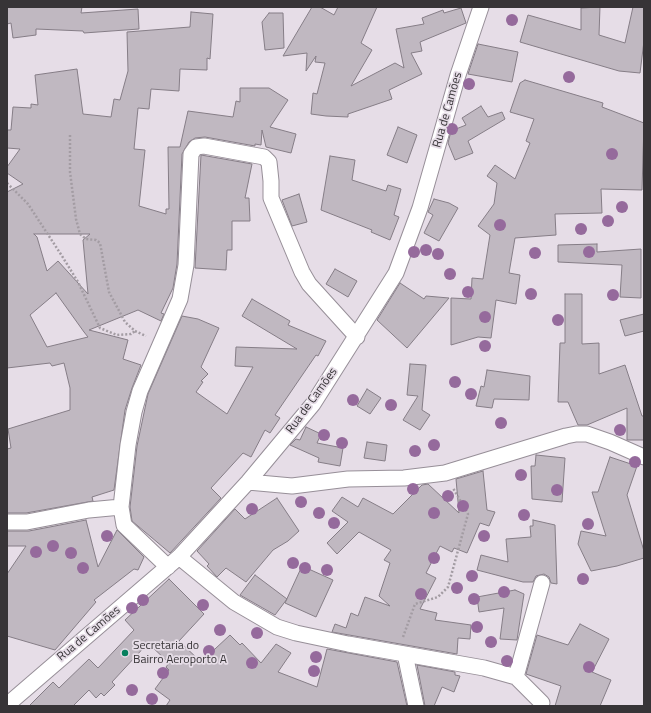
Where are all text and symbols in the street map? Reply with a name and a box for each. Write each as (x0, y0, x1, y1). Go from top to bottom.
street label: Rua de Camões (430, 71, 466, 149)
street label: Rua de Camões (283, 365, 341, 437)
street label: Rua de Camões (55, 603, 123, 665)
place label: Secretaria do Bairro Aeroporto A (133, 639, 227, 667)
marker: Secretaria do Bairro Aeroporto A (120, 648, 130, 658)

